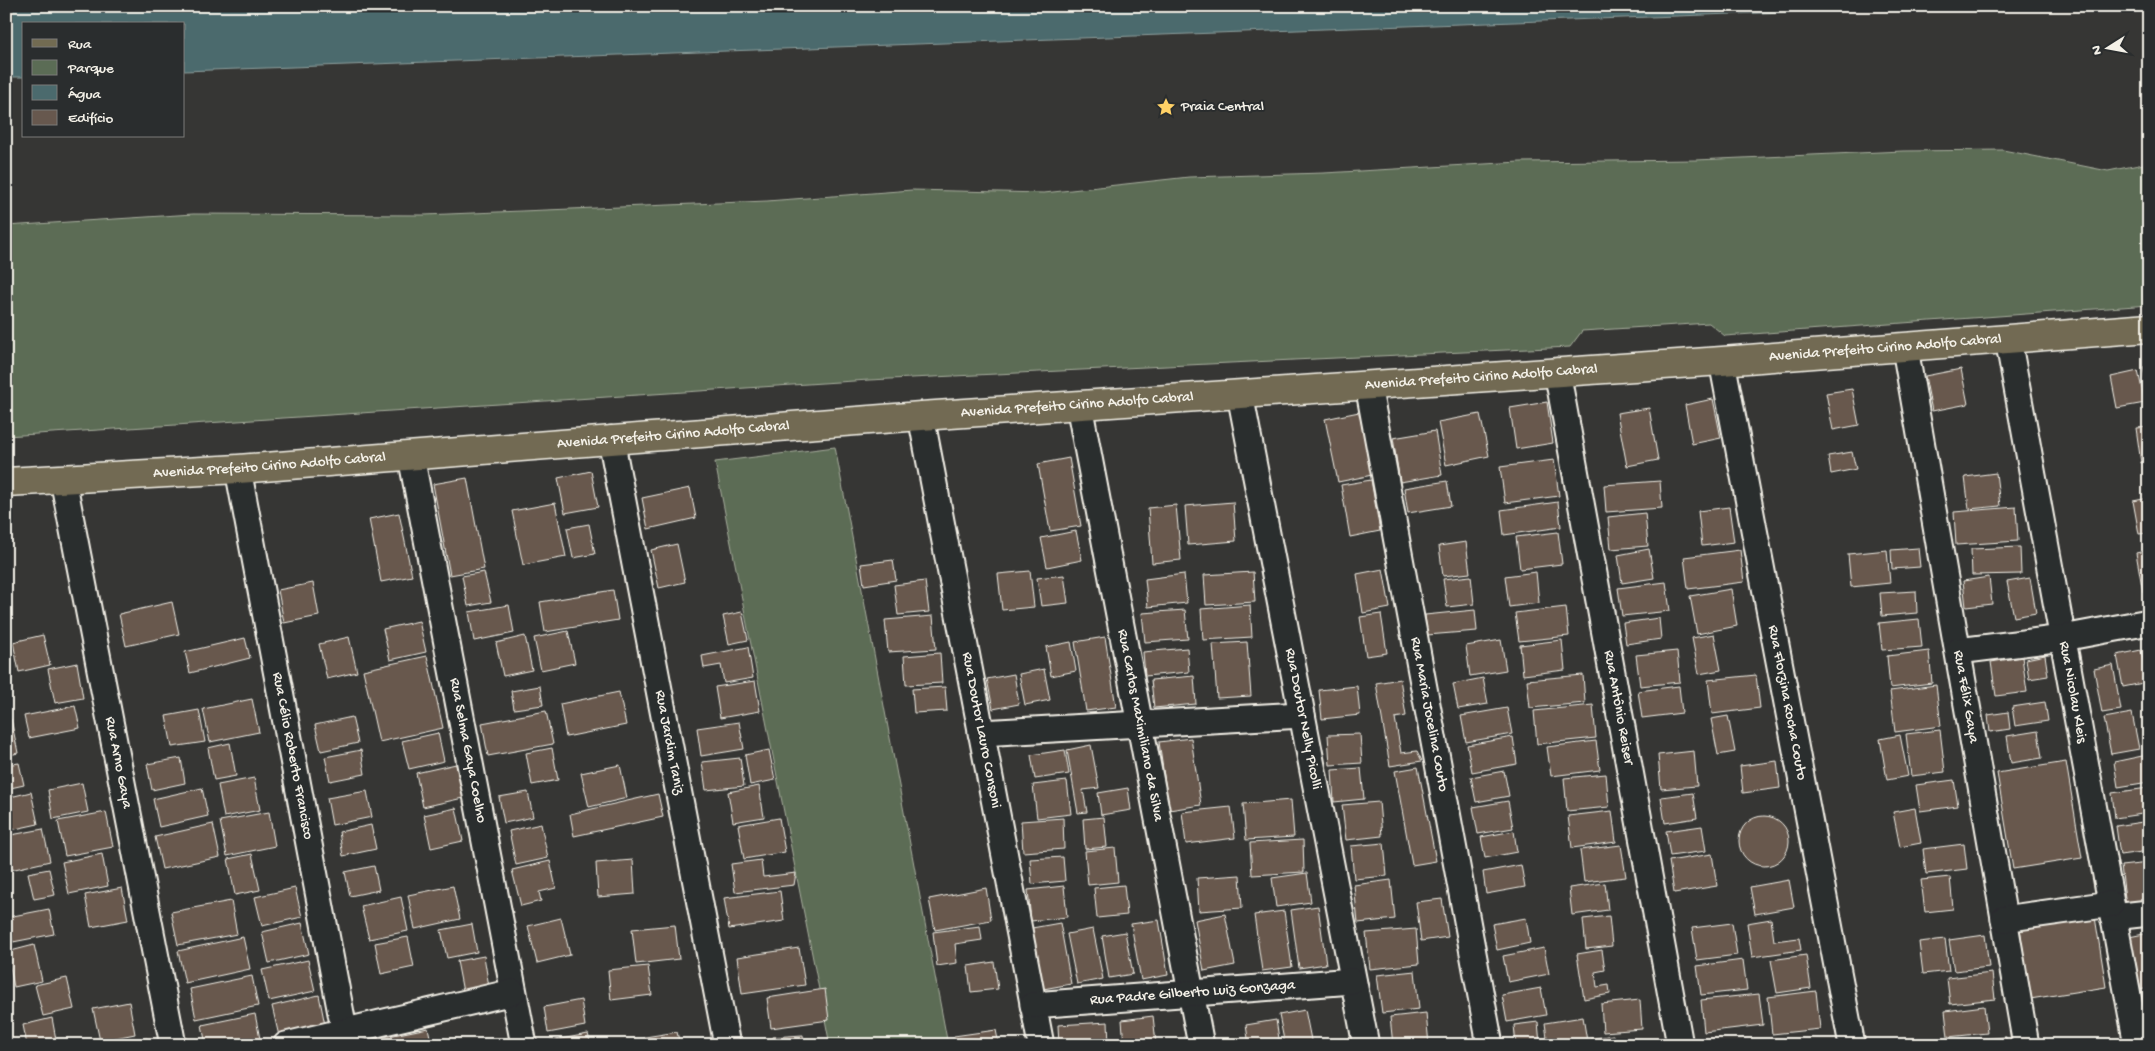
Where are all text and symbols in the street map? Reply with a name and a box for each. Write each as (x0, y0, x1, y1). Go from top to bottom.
legend (22, 22, 185, 138)
north arrow (2082, 22, 2132, 72)
text: Rua (68, 36, 92, 54)
text: N (2088, 44, 2107, 56)
text: Parque (67, 60, 114, 78)
text: Água (68, 86, 101, 104)
place icon: Praia Central (1155, 96, 1177, 118)
place label: Praia Central (1180, 98, 1264, 116)
text: Edifício (68, 110, 114, 128)
street label: Avenida Prefeito Cirino Adolfo Cabral (1768, 330, 2002, 366)
street label: Avenida Prefeito Cirino Adolfo Cabral (1364, 361, 1598, 395)
street label: Avenida Prefeito Cirino Adolfo Cabral (960, 388, 1194, 422)
street label: Avenida Prefeito Cirino Adolfo Cabral (556, 417, 790, 453)
street label: Avenida Prefeito Cirino Adolfo Cabral (153, 449, 387, 483)
street label: Rua Florzina Rocha Couto (1763, 624, 1811, 782)
street label: Rua Carlos Maximiliano da Silva (1113, 628, 1167, 823)
street label: Rua Maria Jocelina Couto (1406, 636, 1452, 794)
street label: Rua Nicolau Kleis (2054, 640, 2091, 745)
street label: Rua Doutor Nelly Picolli (1280, 647, 1325, 791)
street label: Rua Antônio Reiser (1599, 649, 1638, 768)
street label: Rua Félix Gaya (1949, 649, 1983, 745)
street label: Rua Doutor Lauro Consoni (957, 651, 1005, 810)
street label: Rua Célio Roberto Francisco (268, 671, 317, 841)
street label: Rua Selma Gaya Coelho (445, 677, 490, 825)
street label: Rua Jardim Taniz (650, 689, 688, 797)
street label: Rua Arno Gaya (100, 715, 136, 811)
street label: Rua Padre Gilberto Luiz Gonzaga (1089, 976, 1296, 1010)

